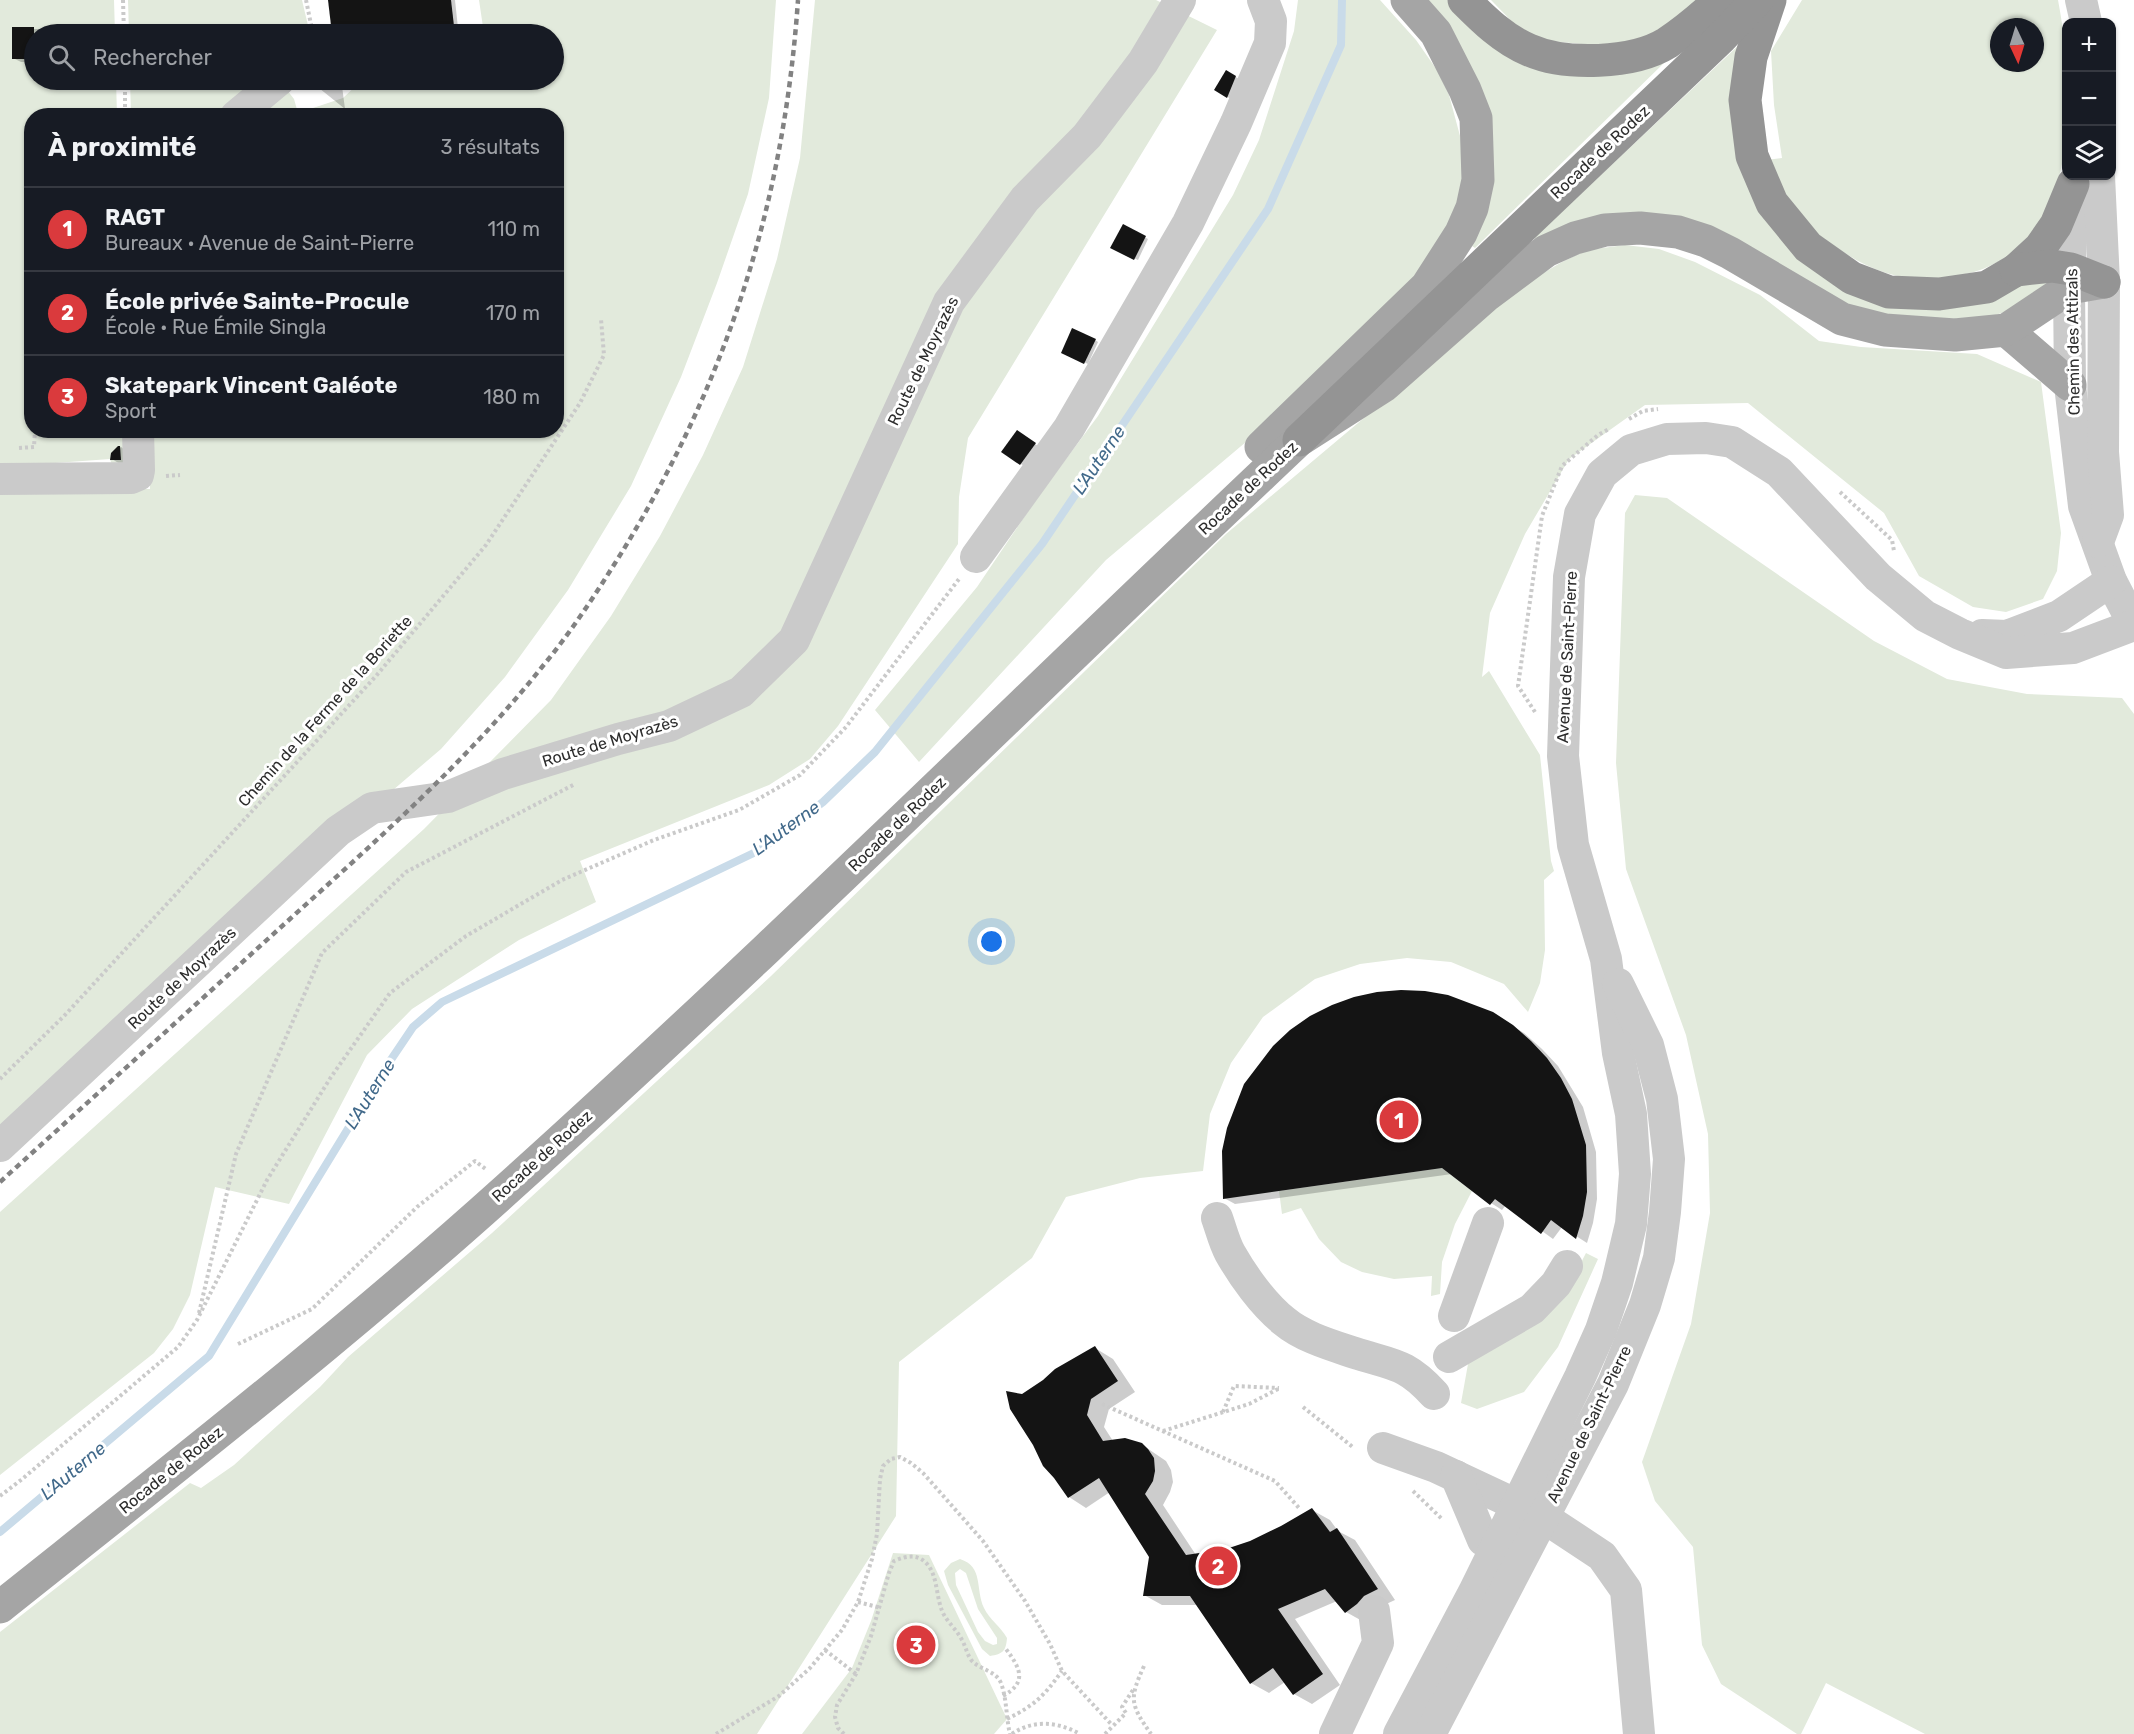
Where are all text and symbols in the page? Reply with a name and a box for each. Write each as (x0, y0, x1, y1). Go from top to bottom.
north arrow (1990, 18, 2044, 72)
map controls (2062, 18, 2116, 180)
button: + (2062, 18, 2116, 72)
search box (24, 24, 564, 90)
icon: search (45, 41, 78, 74)
text: Rechercher (93, 44, 212, 71)
button: − (2062, 72, 2116, 126)
street label: Rocade de Rodez (1547, 101, 1653, 203)
button: layers (2062, 126, 2116, 180)
text: À proximité (48, 132, 197, 163)
text: 3 résultats (441, 135, 540, 159)
text: RAGT (105, 204, 165, 231)
text: 1 (63, 217, 72, 241)
text: 110 m (488, 217, 540, 241)
text: Bureaux · Avenue de Saint-Pierre (105, 231, 414, 255)
street label: Chemin des Attizals (2062, 268, 2084, 416)
text: École privée Sainte-Procule (105, 288, 409, 315)
street label: Route de Moyrazès (884, 293, 962, 429)
text: 2 (61, 301, 74, 325)
text: 170 m (486, 301, 540, 325)
text: École · Rue Émile Singla (105, 315, 326, 339)
text: Skatepark Vincent Galéote (105, 372, 398, 399)
text: 3 (61, 385, 74, 409)
text: 180 m (483, 385, 540, 409)
text: Sport (105, 399, 156, 423)
water label: L'Auterne (1068, 421, 1130, 499)
street label: Rocade de Rodez (1195, 437, 1301, 539)
street label: Avenue de Saint-Pierre (1553, 570, 1581, 744)
street label: Chemin de la Ferme de la Boriette (234, 611, 416, 810)
street label: Route de Moyrazès (540, 711, 680, 771)
street label: Rocade de Rodez (844, 773, 950, 875)
water label: L'Auterne (748, 796, 824, 860)
street label: Route de Moyrazès (124, 923, 240, 1033)
your location (977, 927, 1006, 956)
water label: L'Auterne (340, 1055, 400, 1133)
pin: 1 (1380, 1098, 1418, 1142)
street label: Rocade de Rodez (488, 1106, 596, 1206)
street label: Avenue de Saint-Pierre (1543, 1342, 1635, 1506)
street label: Rocade de Rodez (115, 1422, 227, 1518)
water label: L'Auterne (36, 1437, 110, 1505)
pin: 2 (1198, 1544, 1238, 1588)
pin: 3 (896, 1622, 936, 1668)

